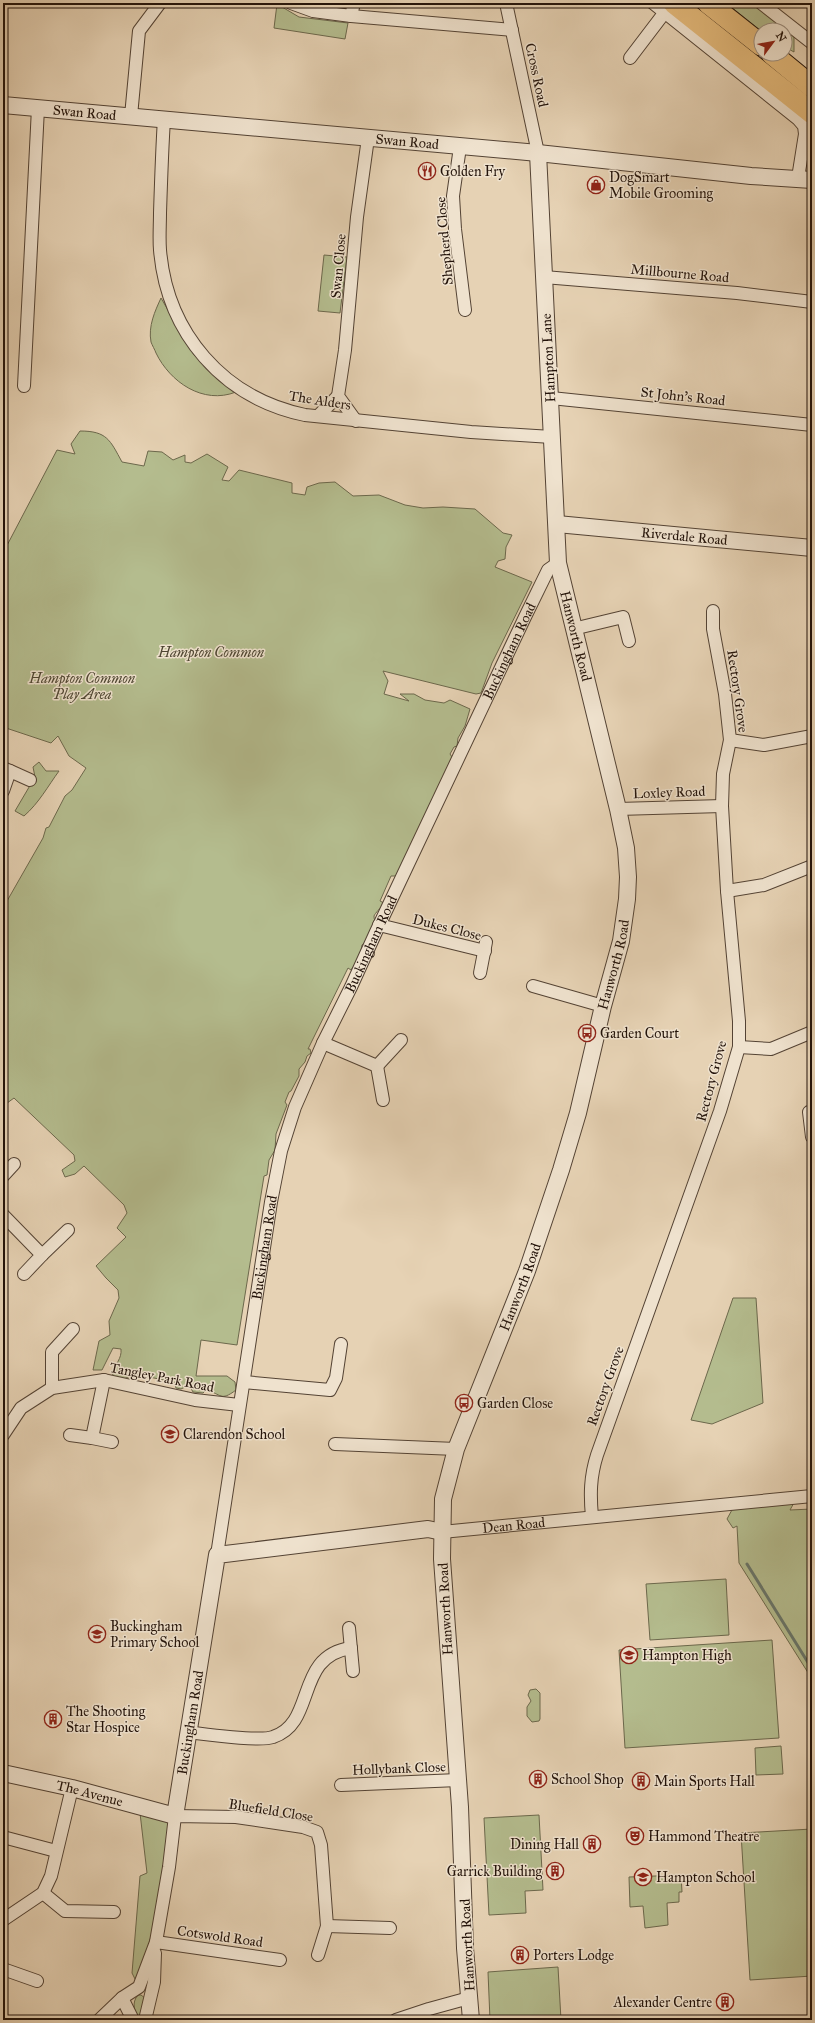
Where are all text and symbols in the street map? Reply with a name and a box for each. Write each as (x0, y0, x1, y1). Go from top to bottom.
north arrow (753, 22, 793, 62)
text: N (773, 30, 789, 45)
street label: Cross Road (521, 42, 552, 109)
street label: Swan Road (52, 102, 117, 124)
street label: Swan Road (375, 130, 440, 153)
restaurant icon: Golden Fry (417, 161, 437, 181)
place label: Golden Fry (440, 163, 506, 180)
place label: DogSmart Mobile Grooming (609, 169, 713, 202)
shop icon: DogSmart Mobile Grooming (586, 175, 606, 195)
street label: Shepherd Close (432, 196, 457, 286)
street label: Swan Close (327, 233, 350, 299)
street label: Millbourne Road (630, 261, 730, 286)
street label: Hampton Lane (538, 313, 559, 403)
street label: St John's Road (640, 384, 726, 410)
street label: The Alders (288, 387, 352, 414)
street label: Riverdale Road (641, 524, 728, 549)
street label: Hanworth Road (556, 589, 595, 683)
street label: Buckingham Road (479, 600, 540, 703)
park label: Hampton Common (157, 644, 265, 662)
street label: Rectory Grove (723, 649, 752, 734)
park label: Hampton Common Play Area (28, 670, 136, 703)
street label: Loxley Road (632, 783, 706, 802)
street label: Buckingham Road (341, 893, 401, 996)
street label: Dukes Close (411, 911, 483, 944)
street label: Hanworth Road (594, 918, 633, 1012)
bus stop icon: Garden Court (577, 1023, 597, 1043)
place label: Garden Court (600, 1025, 679, 1042)
street label: Rectory Grove (692, 1039, 731, 1124)
street label: Buckingham Road (248, 1194, 281, 1301)
street label: Hanworth Road (496, 1241, 545, 1333)
street label: Rectory Grove (583, 1344, 628, 1428)
street label: Tangley Park Road (108, 1359, 216, 1396)
bus stop icon: Garden Close (454, 1393, 474, 1413)
place label: Garden Close (477, 1395, 553, 1412)
school or university icon: Clarendon School (160, 1424, 180, 1444)
place label: Clarendon School (183, 1426, 286, 1443)
street label: Dean Road (481, 1514, 546, 1537)
street label: Hanworth Road (435, 1562, 456, 1656)
place label: Buckingham Primary School (110, 1618, 199, 1651)
school or university icon: Buckingham Primary School (87, 1624, 107, 1644)
school or university icon: Hampton High (619, 1645, 639, 1665)
place label: Hampton High (642, 1647, 732, 1664)
street label: Buckingham Road (174, 1669, 207, 1776)
place label: The Shooting Star Hospice (66, 1703, 146, 1736)
building icon: The Shooting Star Hospice (43, 1709, 63, 1729)
street label: Hollybank Close (352, 1758, 447, 1779)
building icon: School Shop (528, 1769, 548, 1789)
place label: School Shop (551, 1771, 624, 1788)
building icon: Main Sports Hall (631, 1771, 651, 1791)
place label: Main Sports Hall (654, 1773, 755, 1790)
street label: The Avenue (55, 1777, 125, 1811)
street label: Bluefield Close (227, 1795, 315, 1826)
theatre icon: Hammond Theatre (625, 1826, 645, 1846)
place label: Hammond Theatre (648, 1828, 759, 1845)
building icon: Dining Hall (582, 1834, 602, 1854)
place label: Dining Hall (510, 1836, 579, 1853)
building icon: Garrick Building (545, 1861, 565, 1881)
place label: Garrick Building (447, 1863, 542, 1880)
school or university icon: Hampton School (633, 1867, 653, 1887)
place label: Hampton School (656, 1869, 755, 1886)
street label: Hanworth Road (457, 1898, 478, 1992)
street label: Cotswold Road (176, 1922, 264, 1951)
building icon: Porters Lodge (510, 1945, 530, 1965)
place label: Porters Lodge (533, 1947, 614, 1964)
building icon: Alexander Centre (715, 1992, 735, 2012)
place label: Alexander Centre (612, 1994, 712, 2011)

